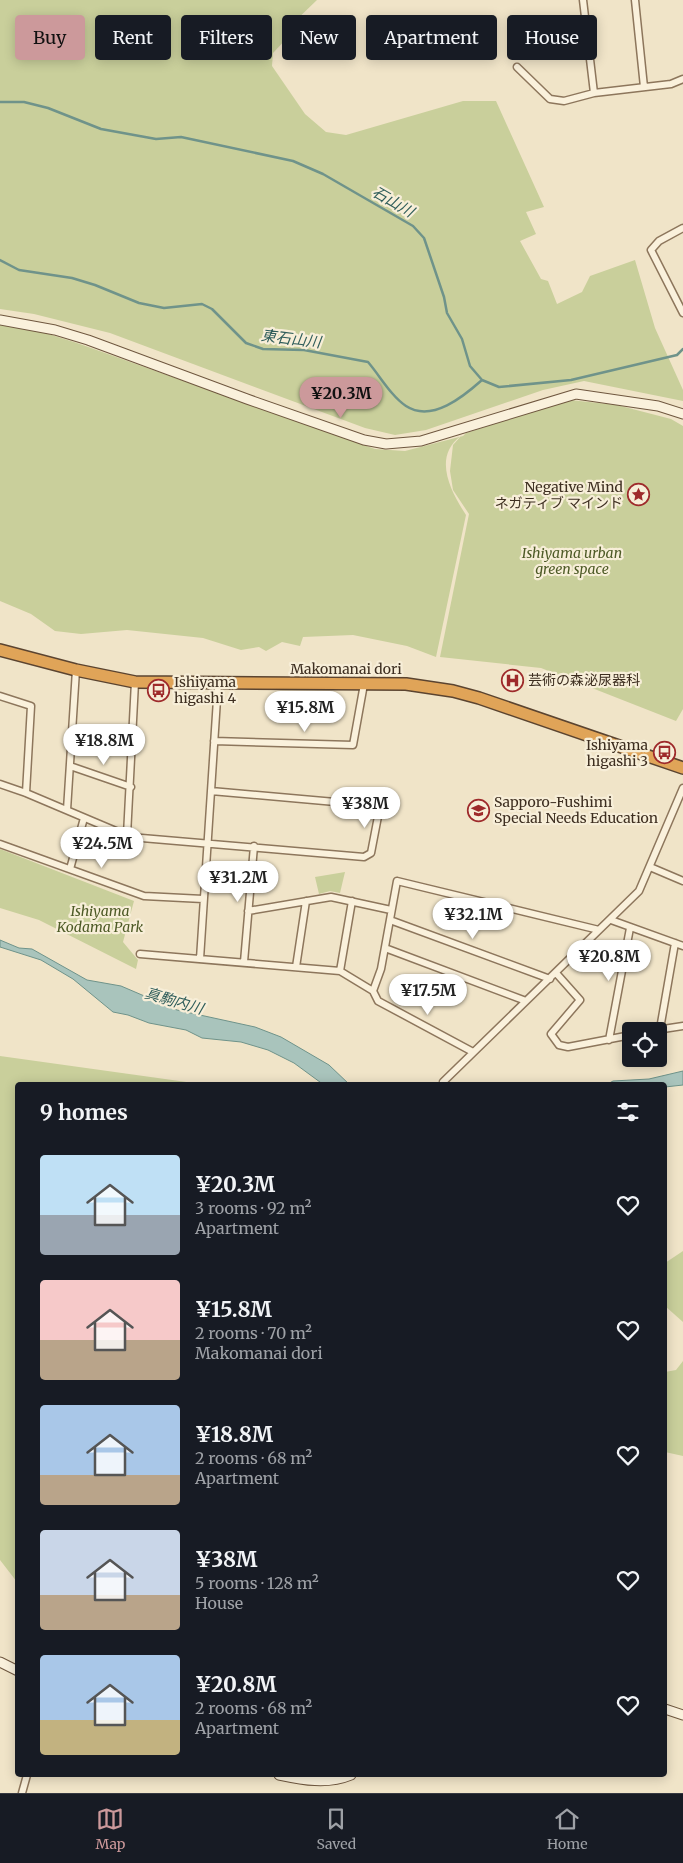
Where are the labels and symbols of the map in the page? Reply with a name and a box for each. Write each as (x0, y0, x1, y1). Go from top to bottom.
water label: 石山川 (369, 182, 419, 222)
water label: 東石山川 (260, 325, 324, 352)
pin: ¥20.3M (300, 376, 382, 419)
place label: Negative Mind ネガティブ マインド (495, 478, 624, 512)
place icon: Negative Mind ネガティブ マインド (627, 483, 651, 507)
park label: Ishiyama urban green space (522, 544, 622, 578)
street label: Makomanai dori (290, 660, 402, 678)
hospital icon: 芸術の森泌尿器科 (500, 668, 524, 692)
place label: 芸術の森泌尿器科 (528, 671, 640, 689)
place label: Ishiyama higashi 4 (174, 673, 237, 707)
bus stop icon: Ishiyama higashi 4 (146, 678, 170, 702)
pin: ¥15.8M (264, 690, 346, 733)
pin: ¥18.8M (63, 724, 145, 766)
place label: Ishiyama higashi 3 (586, 736, 648, 770)
bus stop icon: Ishiyama higashi 3 (652, 741, 676, 765)
pin: ¥38M (335, 786, 395, 829)
place label: Sapporo-Fushimi Special Needs Education (494, 793, 658, 827)
school or university icon: Sapporo-Fushimi Special Needs Education (466, 798, 490, 822)
pin: ¥24.5M (61, 826, 143, 869)
pin: ¥31.2M (197, 860, 279, 903)
pin: ¥32.1M (432, 898, 514, 940)
park label: Ishiyama Kodama Park (56, 902, 144, 936)
pin: ¥20.8M (568, 940, 650, 982)
pin: ¥17.5M (387, 974, 469, 1016)
water label: 真駒内川 (143, 983, 208, 1018)

